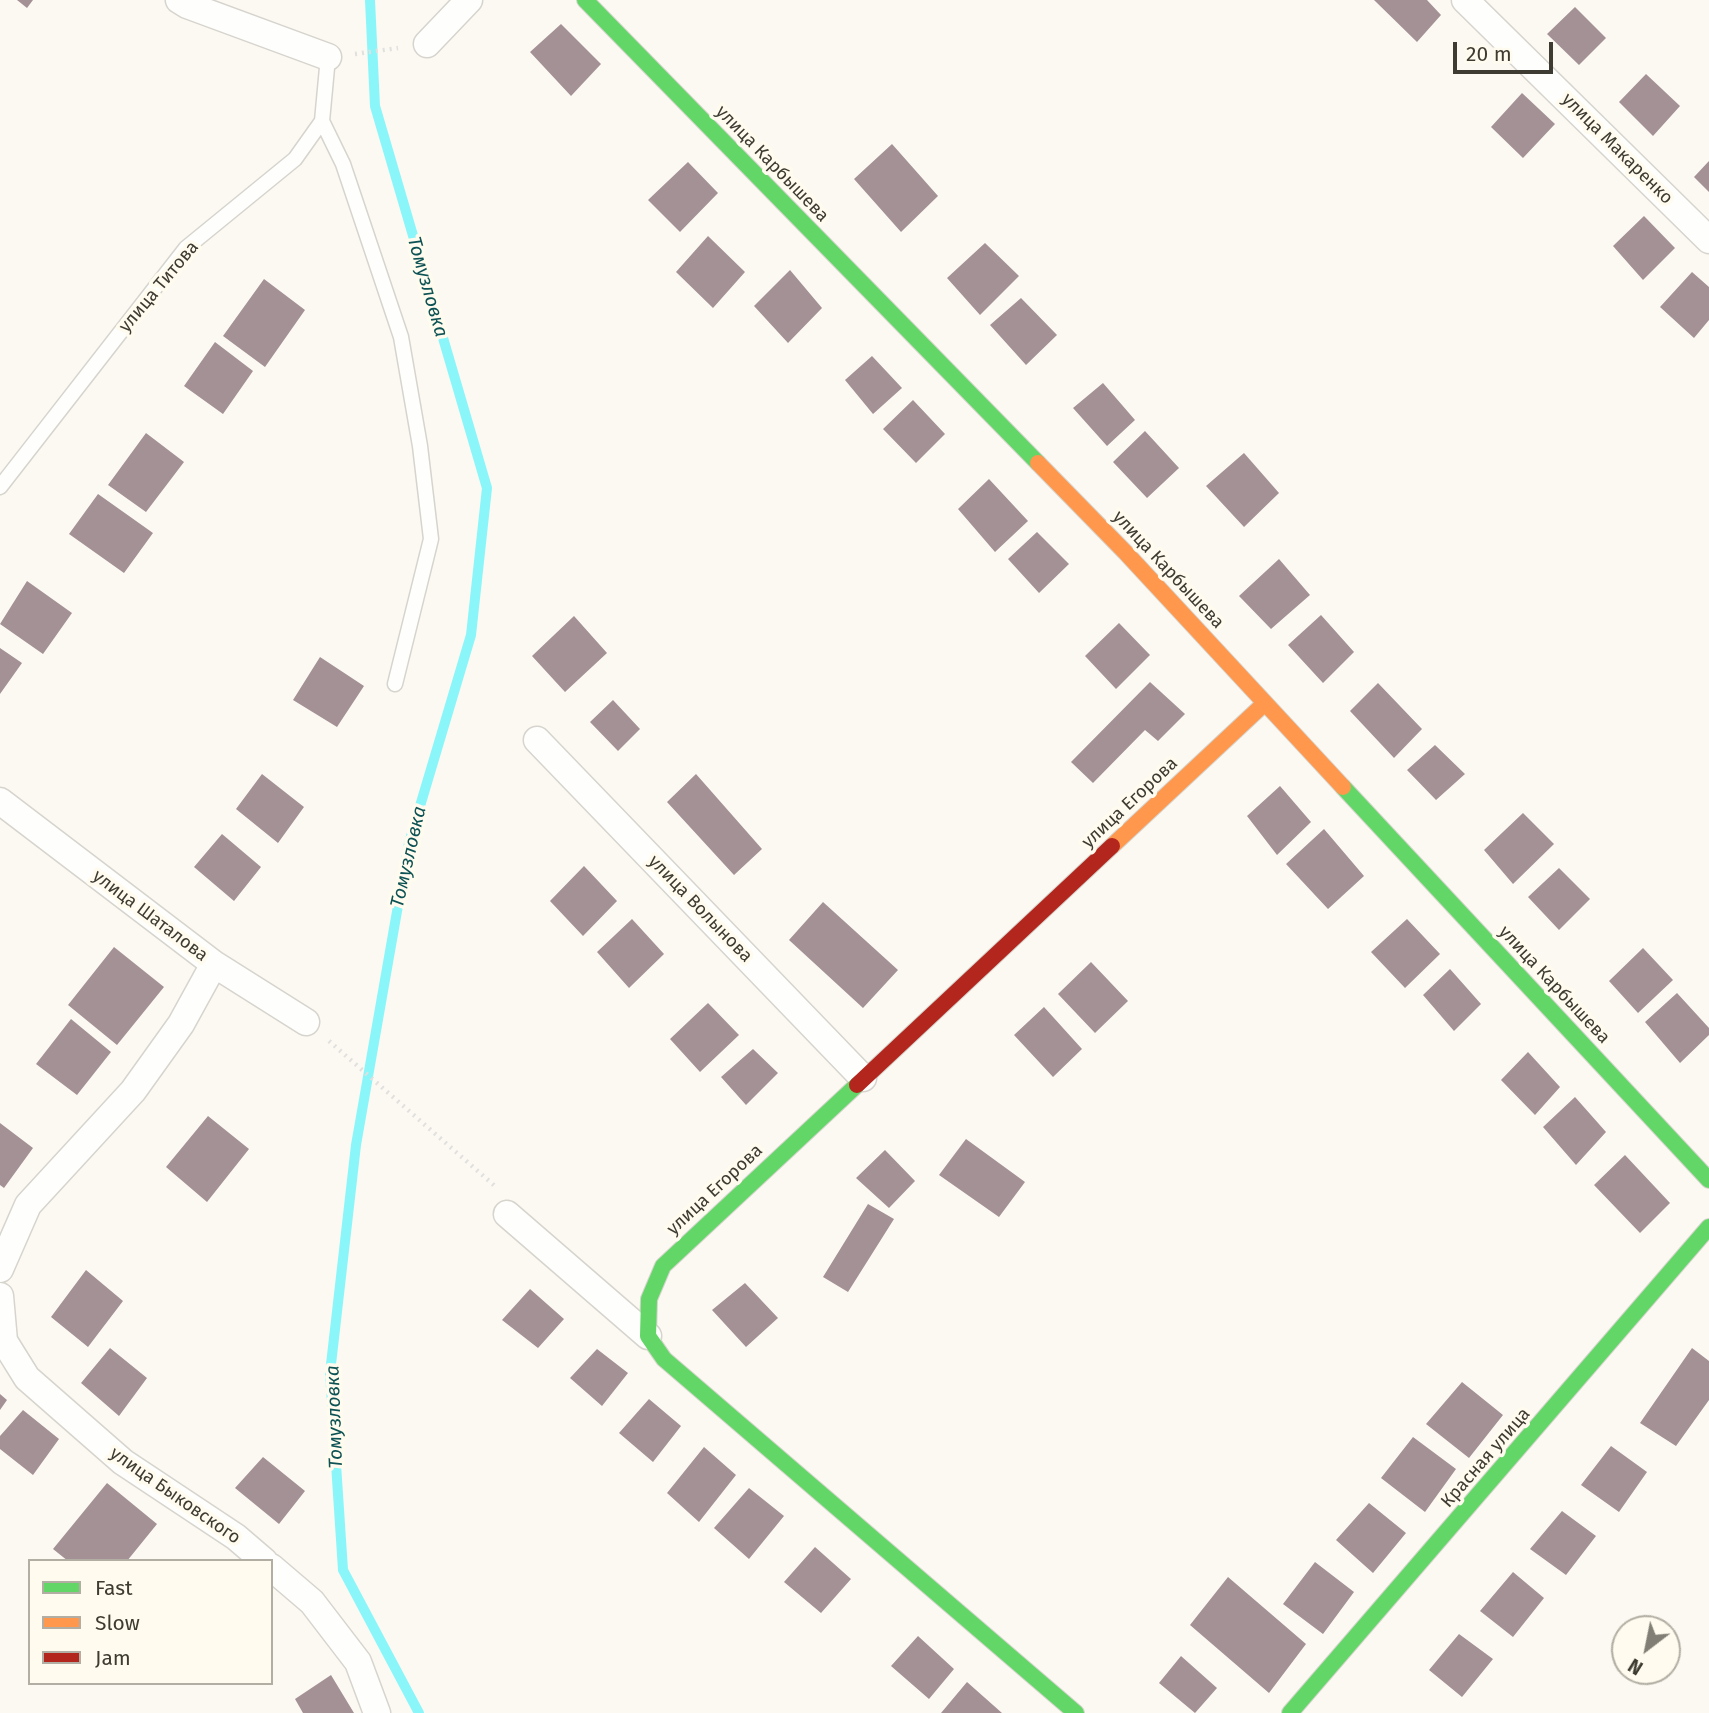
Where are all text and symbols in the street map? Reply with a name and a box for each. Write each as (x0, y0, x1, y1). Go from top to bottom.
scale bar (1457, 28, 1557, 72)
text: 20 m (1466, 41, 1512, 67)
street label: улица Макаренко (1557, 89, 1677, 209)
street label: улица Карбышева (711, 101, 833, 227)
water label: Томузловка (402, 234, 452, 340)
street label: улица Титова (115, 237, 203, 337)
street label: улица Карбышева (1108, 507, 1228, 633)
street label: улица Егорова (1078, 753, 1182, 853)
water label: Томузловка (386, 804, 432, 910)
street label: улица Волынова (643, 851, 757, 967)
street label: улица Шаталова (88, 866, 212, 966)
street label: улица Карбышева (1494, 922, 1614, 1048)
street label: улица Егорова (663, 1140, 767, 1240)
water label: Томузловка (322, 1365, 348, 1469)
street label: Красная улица (1437, 1404, 1535, 1512)
street label: улица Быковского (106, 1443, 244, 1549)
legend (28, 1559, 273, 1685)
text: Fast (95, 1575, 133, 1601)
text: Slow (95, 1610, 140, 1636)
north arrow (1611, 1615, 1681, 1685)
text: Jam (95, 1645, 131, 1671)
text: N (1624, 1653, 1647, 1680)

